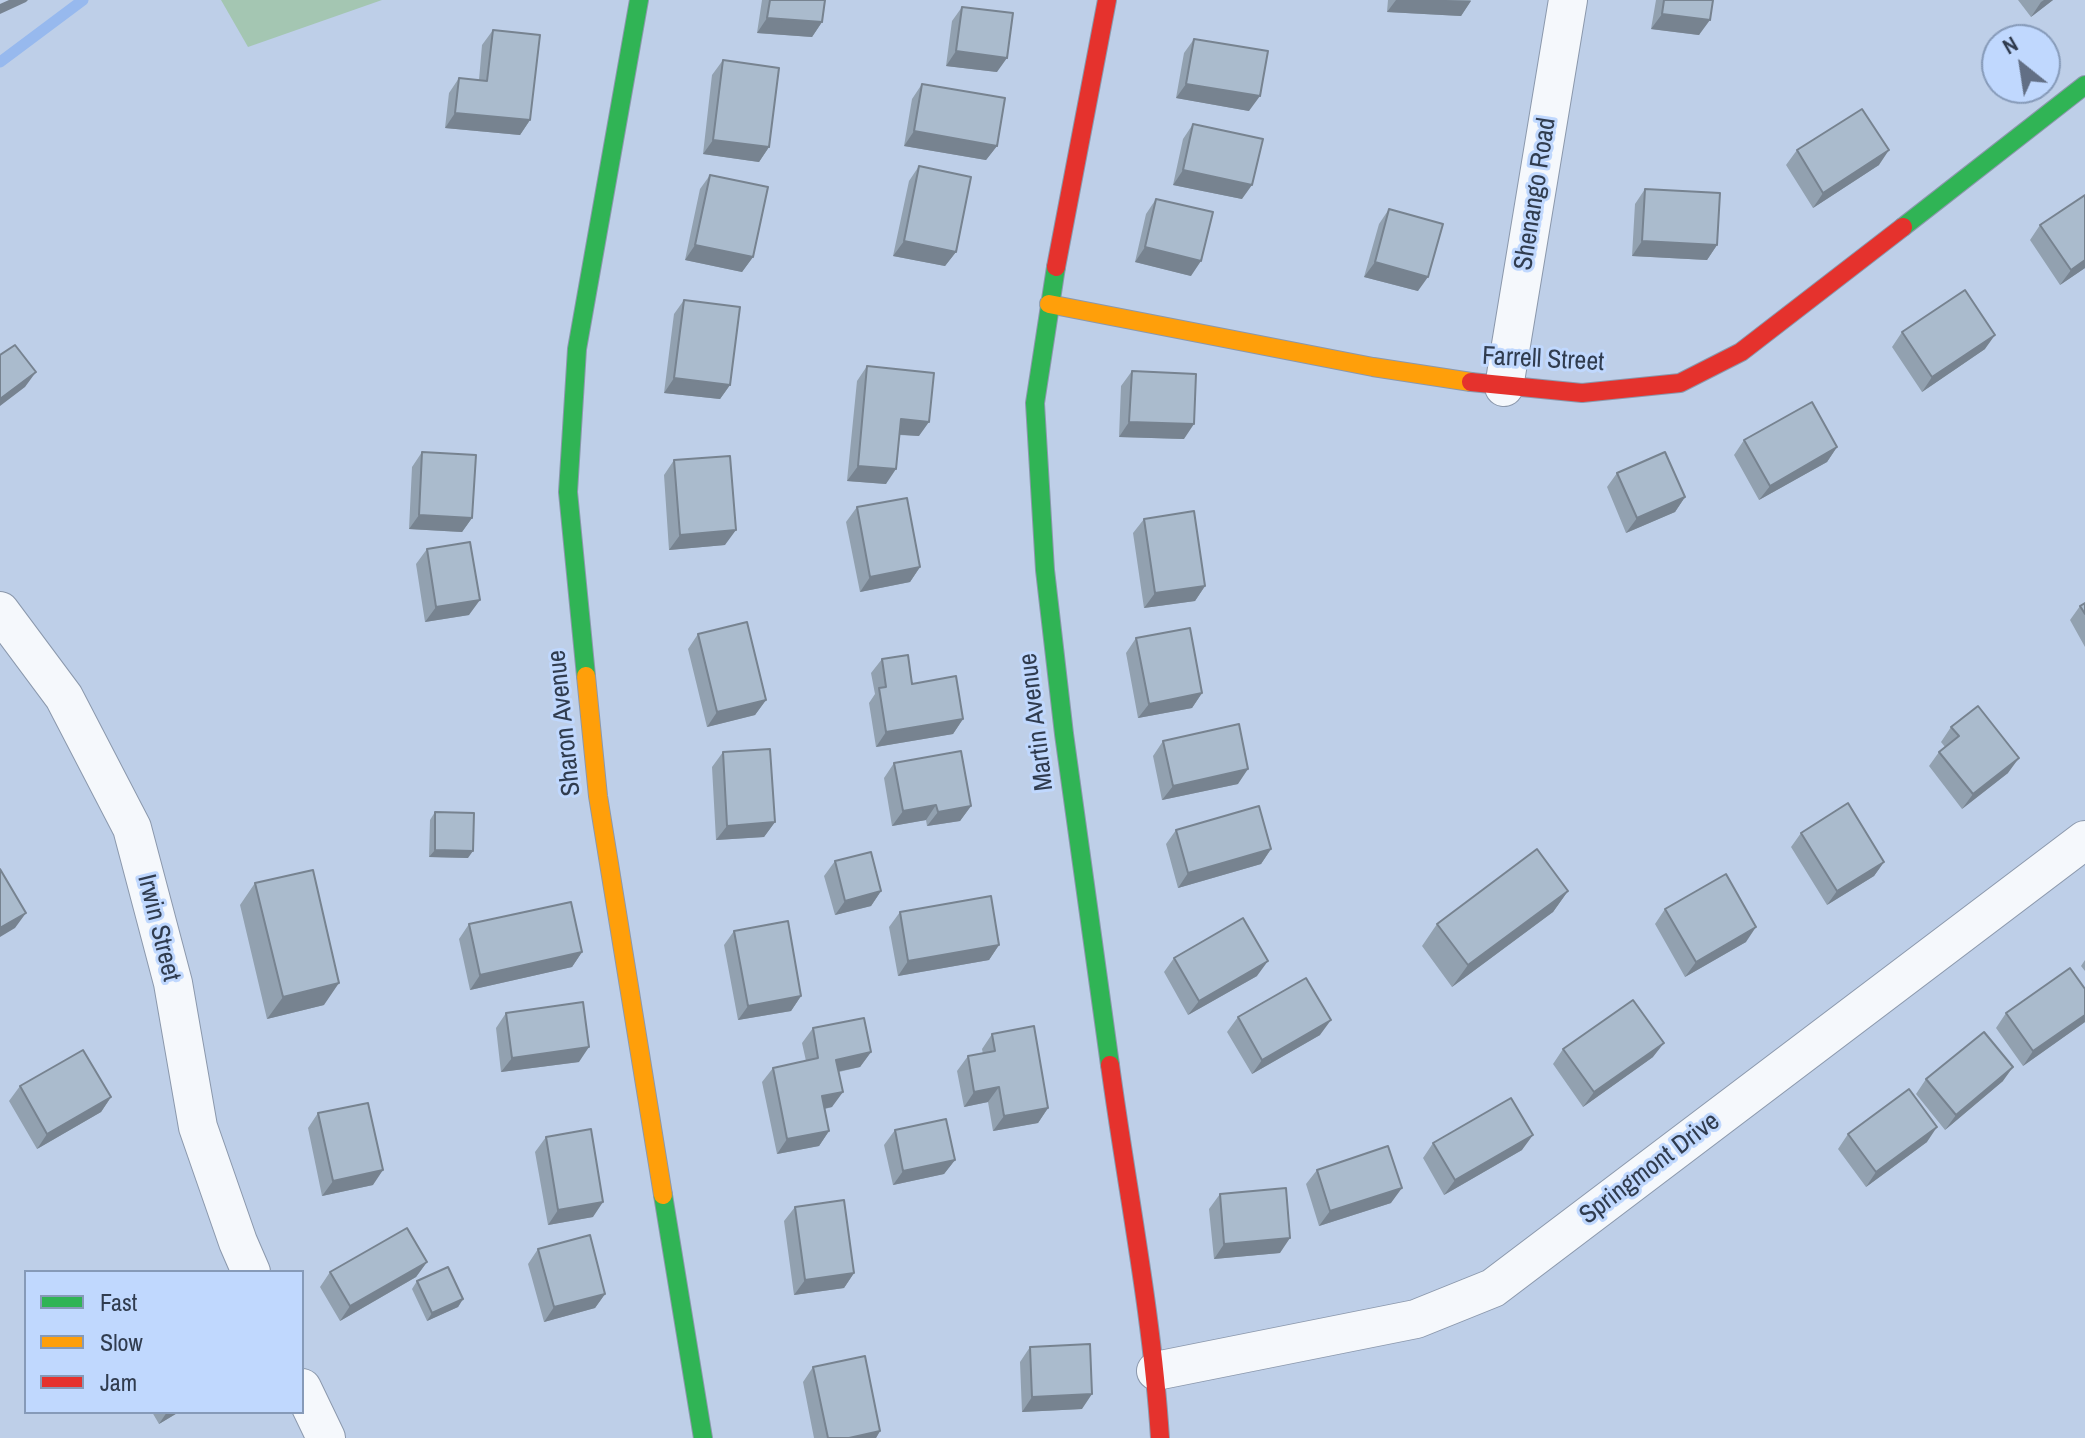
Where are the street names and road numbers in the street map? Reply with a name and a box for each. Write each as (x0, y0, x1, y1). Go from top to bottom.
street label: Shenango Road (1509, 115, 1563, 273)
street label: Farrell Street (1481, 341, 1605, 379)
street label: Sharon Avenue (542, 648, 588, 798)
street label: Martin Avenue (1013, 651, 1061, 793)
street label: Irwin Street (130, 871, 186, 985)
street label: Springmont Drive (1574, 1106, 1726, 1232)

